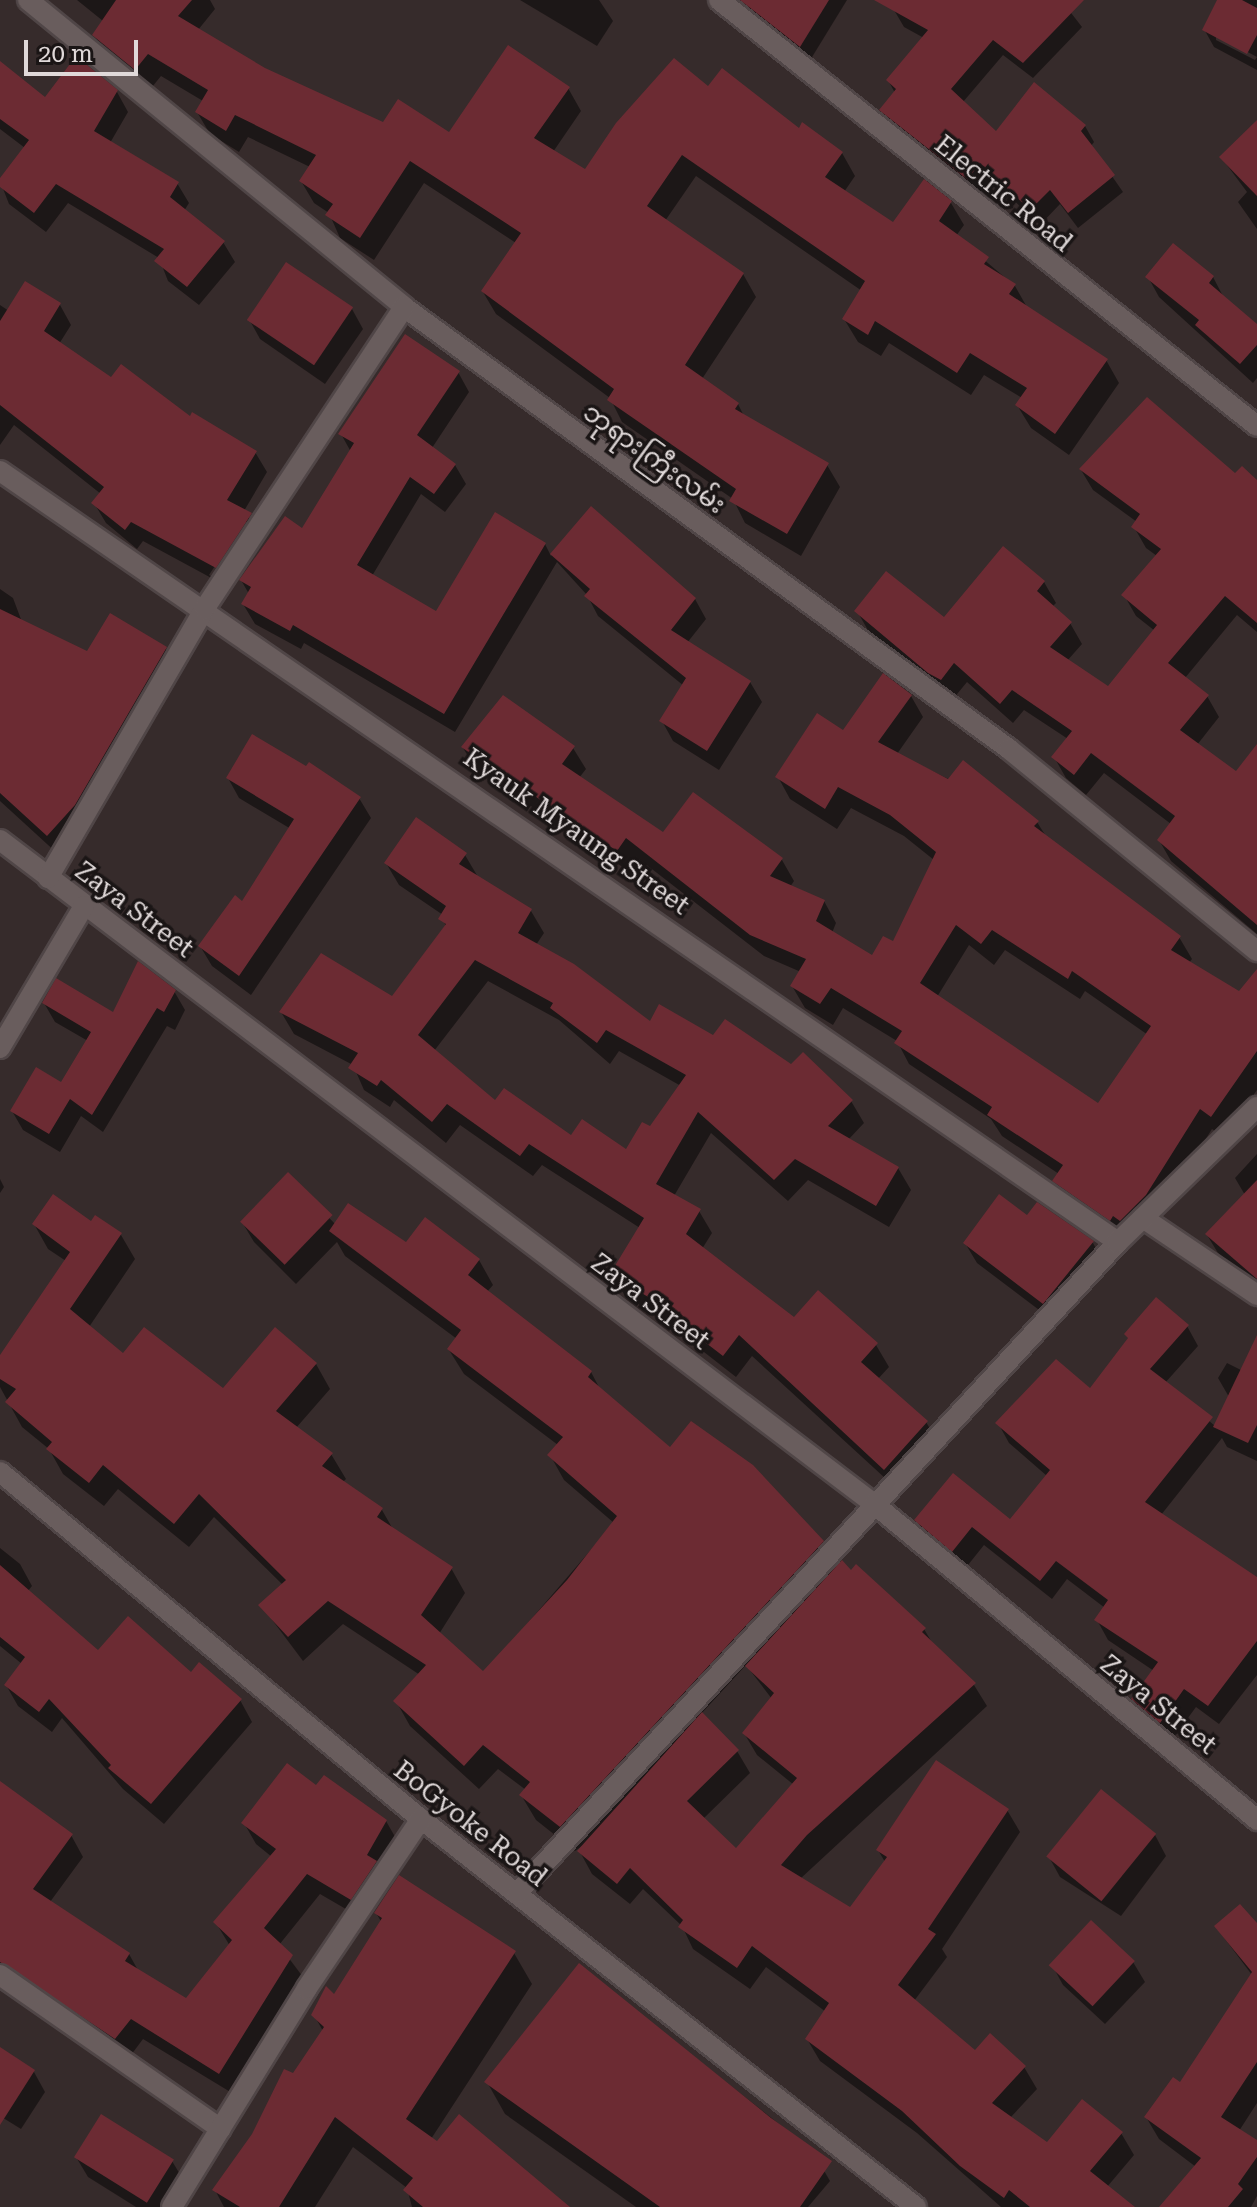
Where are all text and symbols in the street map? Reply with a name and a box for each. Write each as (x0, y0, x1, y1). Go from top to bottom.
scale bar (28, 24, 142, 74)
text: 20 m (38, 40, 93, 68)
street label: Electric Road (928, 129, 1078, 259)
street label: ဘုရားကြီးလမ်း (577, 397, 731, 521)
street label: Kyauk Myaung Street (457, 742, 695, 922)
street label: Zaya Street (69, 855, 199, 965)
street label: Zaya Street (585, 1247, 715, 1357)
street label: Zaya Street (1094, 1649, 1222, 1761)
street label: BoGyoke Road (387, 1755, 553, 1893)

